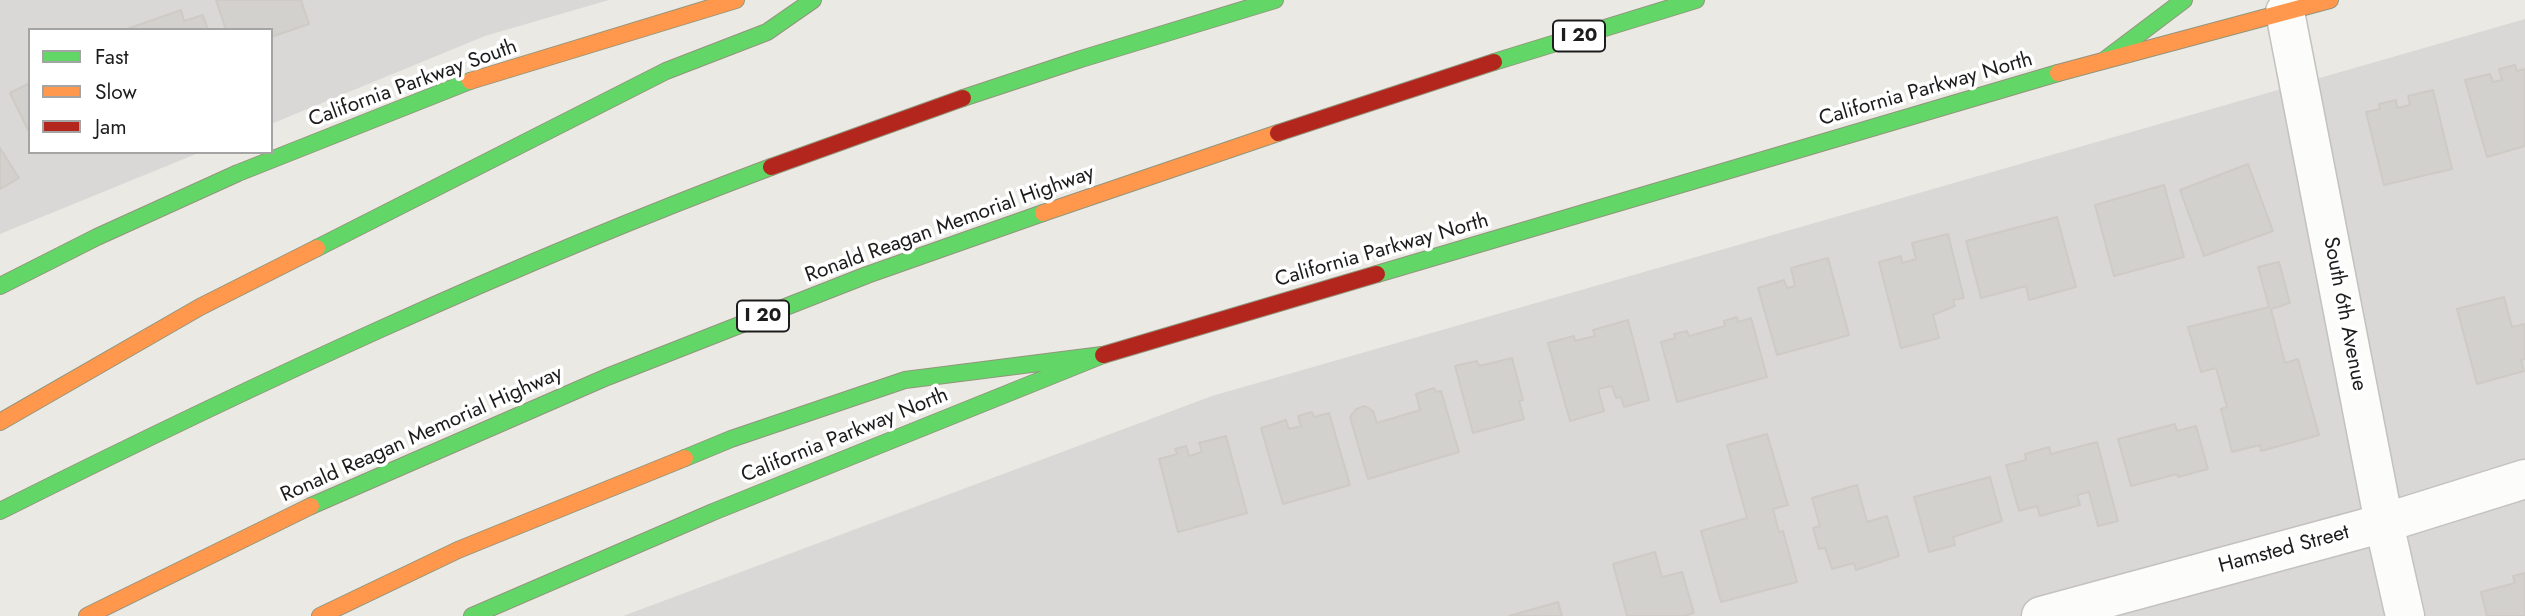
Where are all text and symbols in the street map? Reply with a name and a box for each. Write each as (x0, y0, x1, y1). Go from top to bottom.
road number: I 20 (1553, 20, 1605, 52)
legend (28, 28, 273, 154)
street label: California Parkway South (305, 35, 521, 133)
text: Fast (95, 42, 128, 72)
street label: California Parkway North (1816, 47, 2036, 133)
text: Slow (95, 77, 137, 107)
text: Jam (95, 112, 127, 142)
street label: Ronald Reagan Memorial Highway (802, 161, 1098, 289)
street label: California Parkway North (1272, 208, 1492, 294)
street label: South 6th Avenue (2317, 235, 2371, 393)
road number: I 20 (737, 300, 789, 332)
street label: Ronald Reagan Memorial Highway (277, 361, 567, 509)
street label: California Parkway North (738, 383, 952, 489)
street label: Hamsted Street (2216, 520, 2352, 580)

